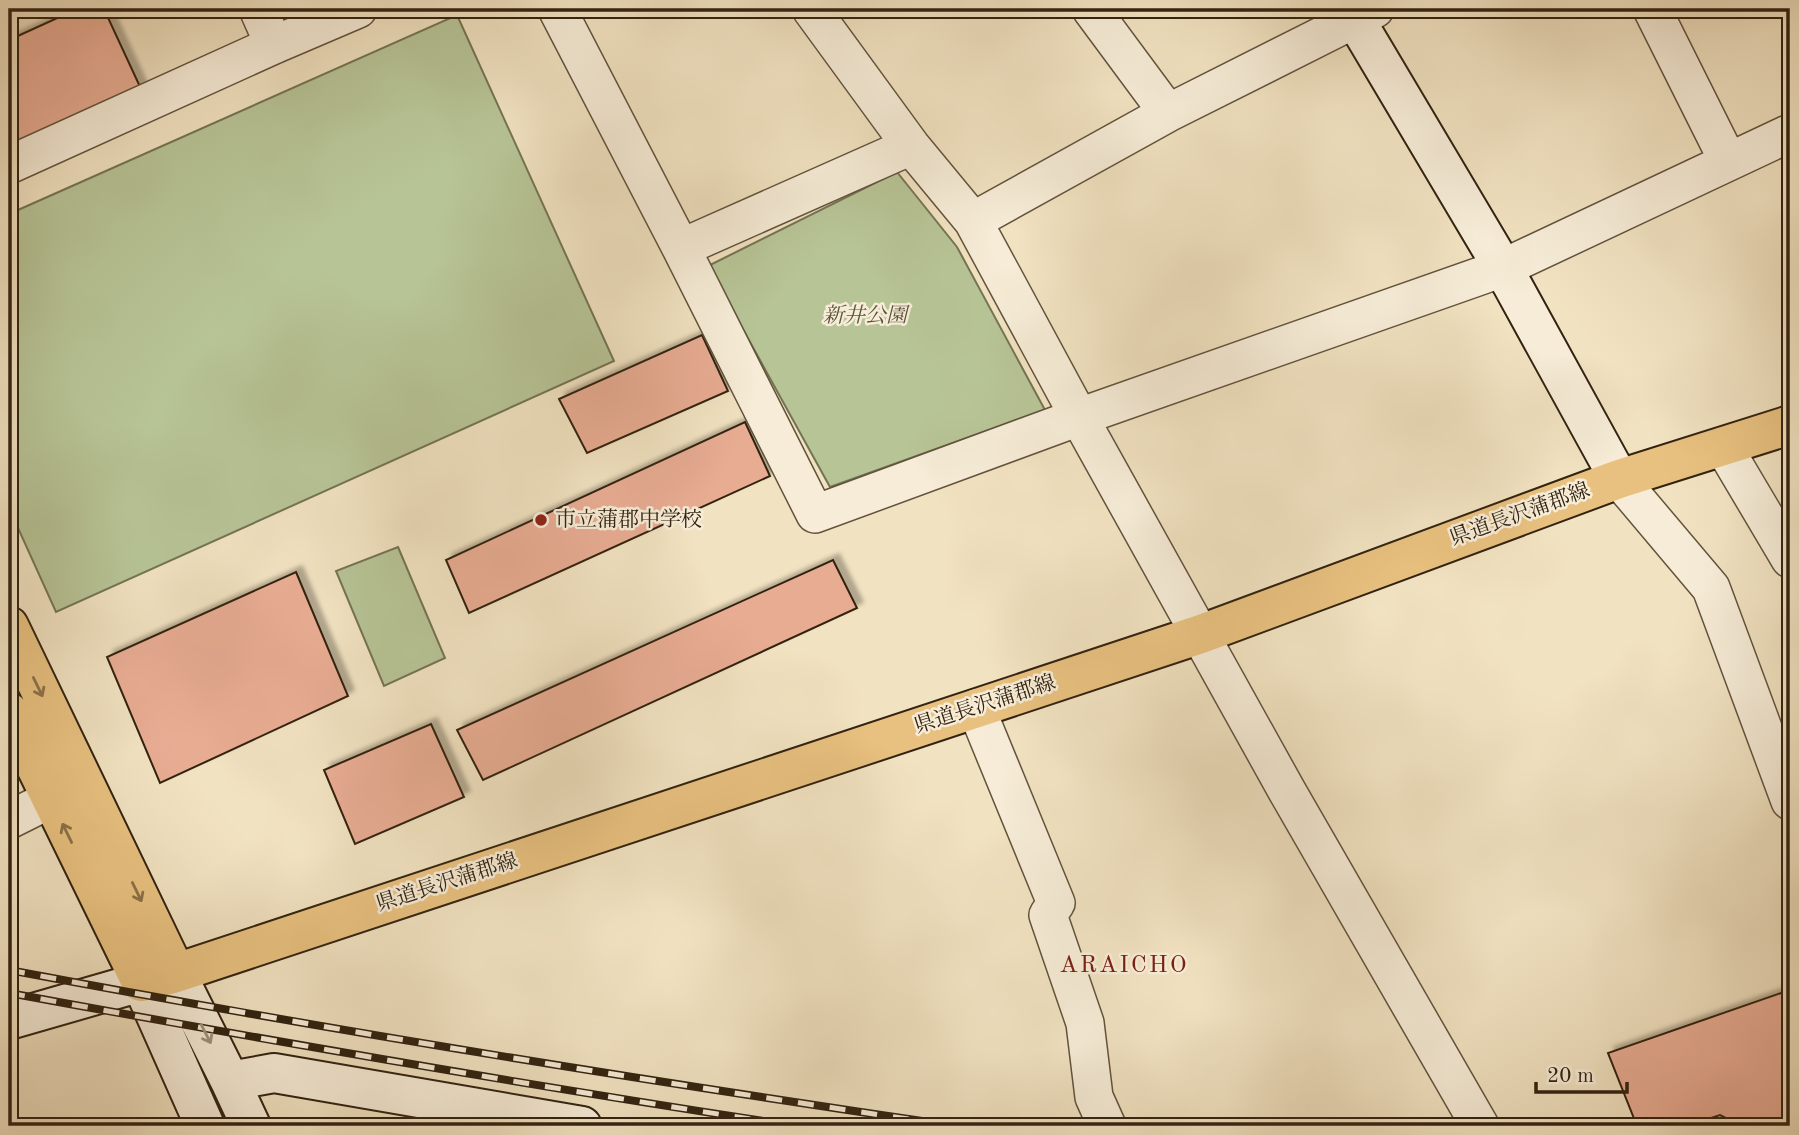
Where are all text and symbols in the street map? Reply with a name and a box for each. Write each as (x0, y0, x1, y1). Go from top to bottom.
park label: 新井公園 (823, 304, 910, 327)
street label: 県道長沢蒲郡線 (1447, 478, 1593, 550)
place label: 市立蒲郡中学校 (555, 508, 702, 531)
marker: 市立蒲郡中学校 (533, 512, 549, 528)
street label: 県道長沢蒲郡線 (911, 670, 1058, 738)
one-way arrow (32, 676, 46, 697)
one-way arrow (60, 823, 74, 843)
street label: 県道長沢蒲郡線 (373, 848, 520, 916)
one-way arrow (131, 881, 144, 902)
district label: ARAICHO (1059, 954, 1189, 978)
one-way arrow (200, 1023, 214, 1043)
scale bar (1536, 1051, 1628, 1095)
text: 20 m (1547, 1066, 1594, 1087)

